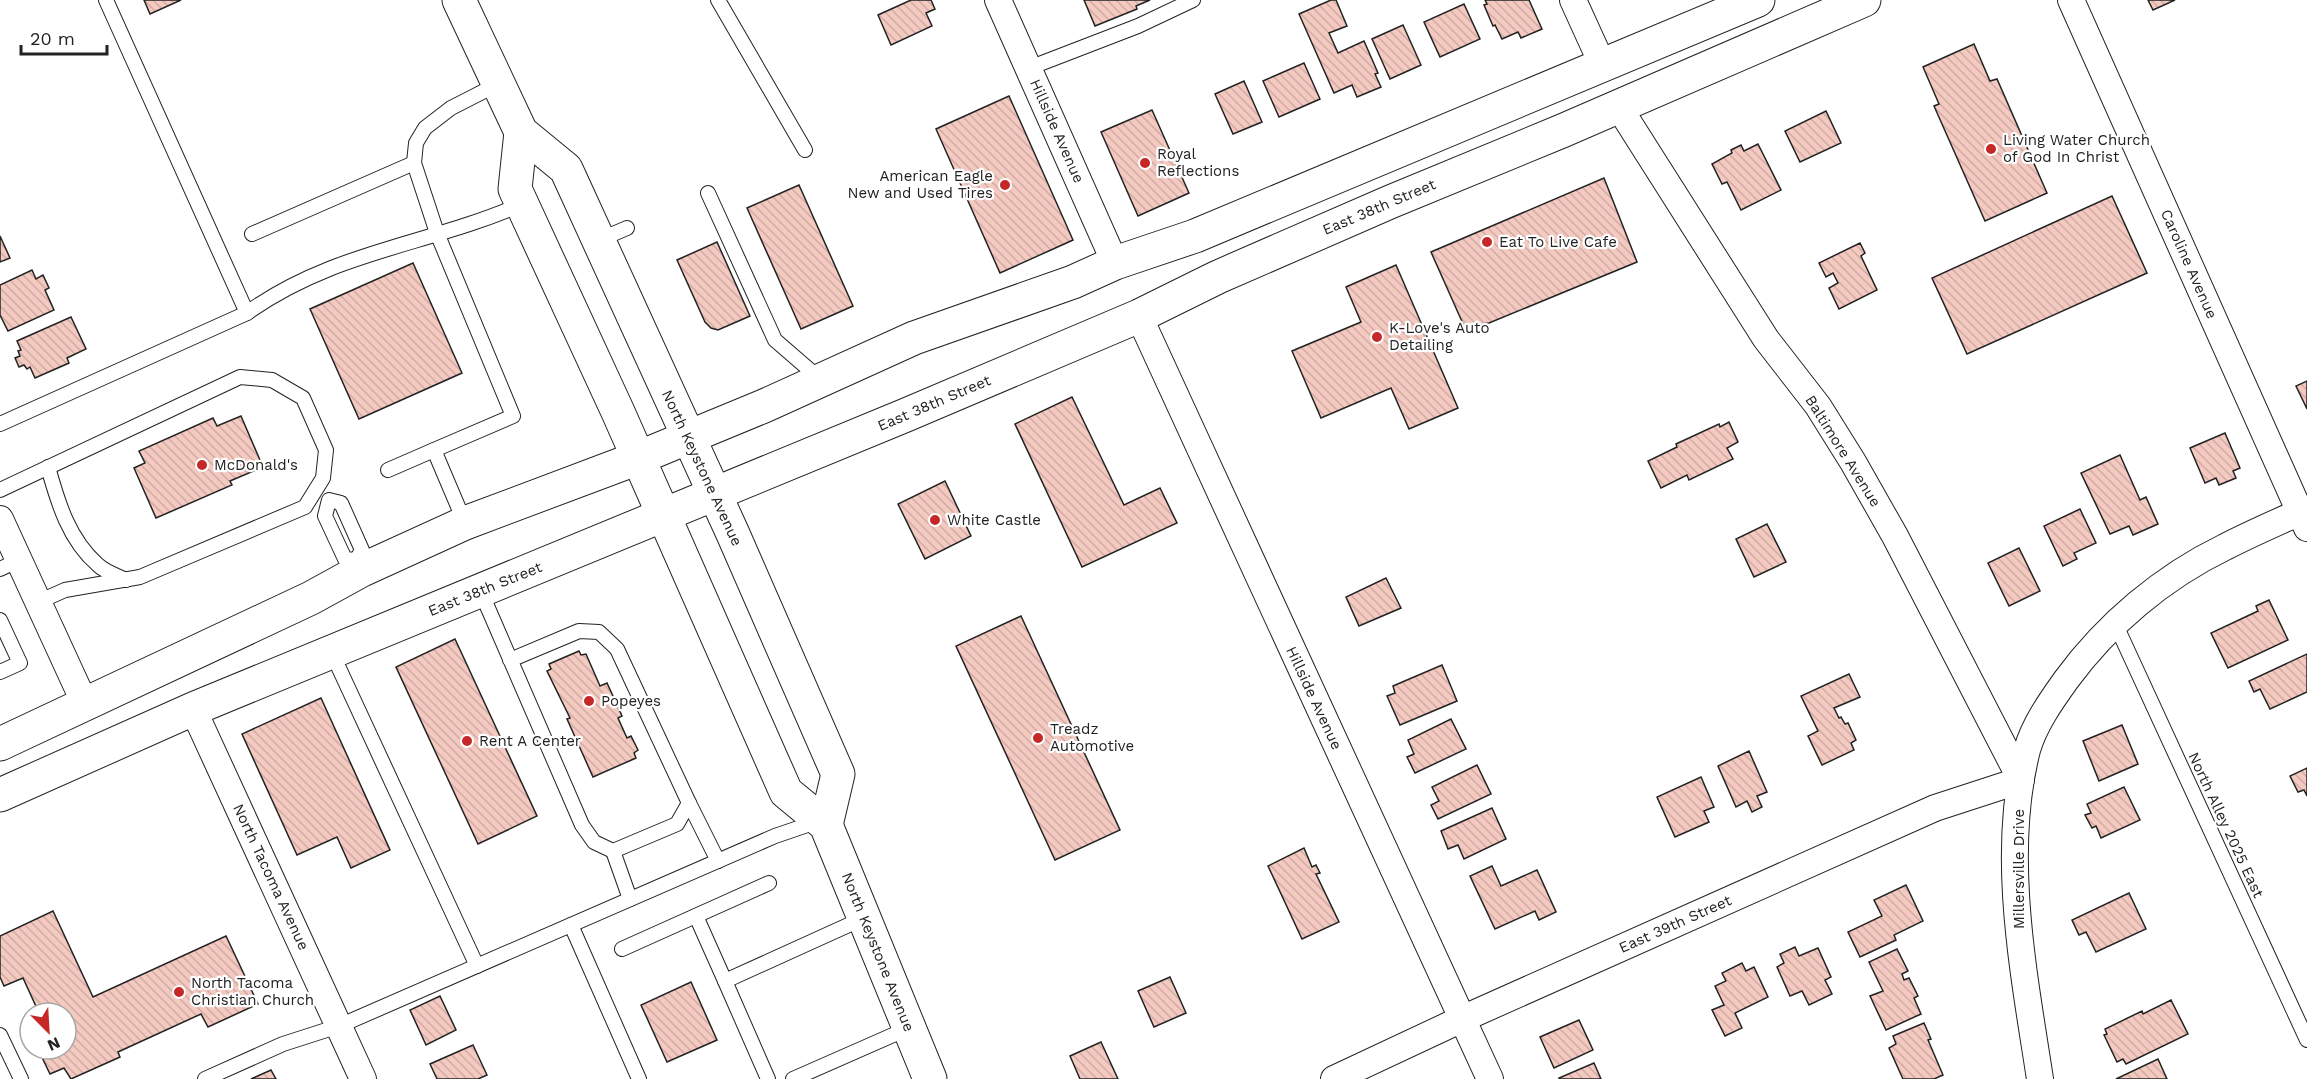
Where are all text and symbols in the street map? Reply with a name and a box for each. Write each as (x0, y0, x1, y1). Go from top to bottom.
scale bar (21, 18, 106, 56)
text: 20 m (30, 28, 75, 49)
street label: Hillside Avenue (1026, 76, 1088, 186)
place label: Living Water Church of God In Christ (2003, 131, 2150, 166)
marker: Living Water Church of God In Christ (1984, 142, 1998, 156)
place label: Royal Reflections (1157, 145, 1239, 180)
marker: Royal Reflections (1138, 156, 1152, 170)
place label: American Eagle New and Used Tires (848, 167, 993, 202)
street label: East 38th Street (1320, 175, 1439, 239)
marker: American Eagle New and Used Tires (998, 178, 1012, 192)
street label: Caroline Avenue (2157, 207, 2221, 321)
place label: Eat To Live Cafe (1499, 233, 1617, 251)
marker: Eat To Live Cafe (1480, 235, 1494, 249)
place label: K-Love's Auto Detailing (1389, 319, 1490, 354)
marker: K-Love's Auto Detailing (1370, 330, 1384, 344)
street label: East 38th Street (875, 371, 994, 435)
street label: North Keystone Avenue (658, 387, 746, 549)
street label: Baltimore Avenue (1801, 392, 1885, 510)
place label: McDonald's (214, 456, 298, 474)
marker: McDonald's (195, 458, 209, 472)
place label: White Castle (947, 511, 1041, 529)
marker: White Castle (928, 513, 942, 527)
street label: East 38th Street (425, 558, 545, 620)
street label: Hillside Avenue (1282, 644, 1346, 752)
place label: Popeyes (601, 692, 661, 710)
marker: Popeyes (582, 694, 596, 708)
place label: Treadz Automotive (1050, 720, 1134, 755)
marker: Treadz Automotive (1031, 731, 1045, 745)
place label: Rent A Center (479, 732, 581, 750)
marker: Rent A Center (460, 734, 474, 748)
street label: North Alley 2025 East (2184, 749, 2268, 901)
street label: North Tacoma Avenue (229, 801, 313, 953)
street label: Millersville Drive (2010, 809, 2028, 929)
street label: North Keystone Avenue (838, 870, 918, 1034)
street label: East 39th Street (1616, 891, 1735, 957)
place label: North Tacoma Christian Church (191, 974, 314, 1009)
marker: North Tacoma Christian Church (172, 985, 186, 999)
north arrow (18, 1001, 78, 1061)
text: N (45, 1033, 63, 1055)

